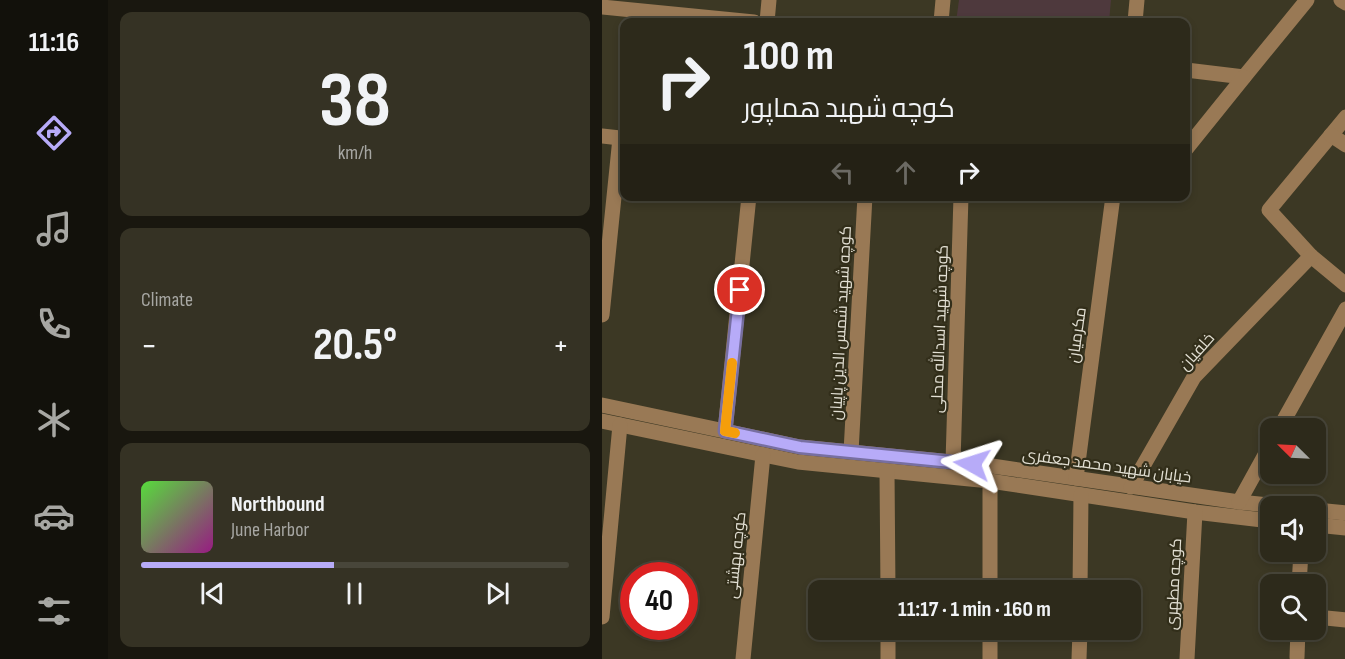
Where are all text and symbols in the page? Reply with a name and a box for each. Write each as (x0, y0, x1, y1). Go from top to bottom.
text: 11:16 (29, 27, 79, 59)
text: 100 m (743, 31, 834, 82)
icon: right (644, 42, 722, 120)
text: 38 (319, 55, 391, 148)
text: کوچه شهید هماپور (743, 93, 955, 125)
icon: directions (33, 112, 75, 154)
text: km/h (338, 141, 372, 165)
icon: left (826, 156, 859, 189)
icon: ahead (889, 156, 922, 189)
icon: right (952, 156, 985, 189)
icon: music (33, 208, 75, 250)
street label: کوچه شهید شمس الدین پاپیان (827, 225, 857, 421)
street label: کوچه شهید اسدالله محلی (926, 245, 954, 414)
pin (714, 264, 765, 315)
icon: arrive (723, 273, 756, 306)
text: Climate (141, 288, 193, 312)
icon: phone (33, 303, 75, 345)
street label: مکرمیان (1064, 306, 1091, 364)
text: 20.5° (313, 318, 397, 373)
text: − (141, 326, 157, 366)
text: + (553, 326, 569, 366)
street label: خلفیان (1175, 329, 1219, 375)
icon: climate (33, 399, 75, 441)
north arrow (1260, 418, 1326, 484)
map controls (1260, 418, 1326, 640)
position arrow (940, 432, 1004, 496)
street label: خیابان شهید محمد جعفری (1021, 445, 1192, 488)
text: Northbound (231, 491, 325, 518)
icon: car (33, 495, 75, 537)
button: sound (1260, 496, 1326, 562)
street label: کوچه بهشتی (722, 511, 752, 600)
text: June Harbor (231, 518, 309, 542)
street label: کوچه مطهری (1163, 538, 1187, 631)
speed limit sign: 40 (620, 562, 698, 640)
button: search (1260, 574, 1326, 640)
icon: previous (196, 577, 229, 610)
icon: pause (338, 577, 371, 610)
icon: next (481, 577, 514, 610)
icon: filters (33, 590, 75, 632)
text: 11:17 · 1 min · 160 m (898, 596, 1051, 623)

